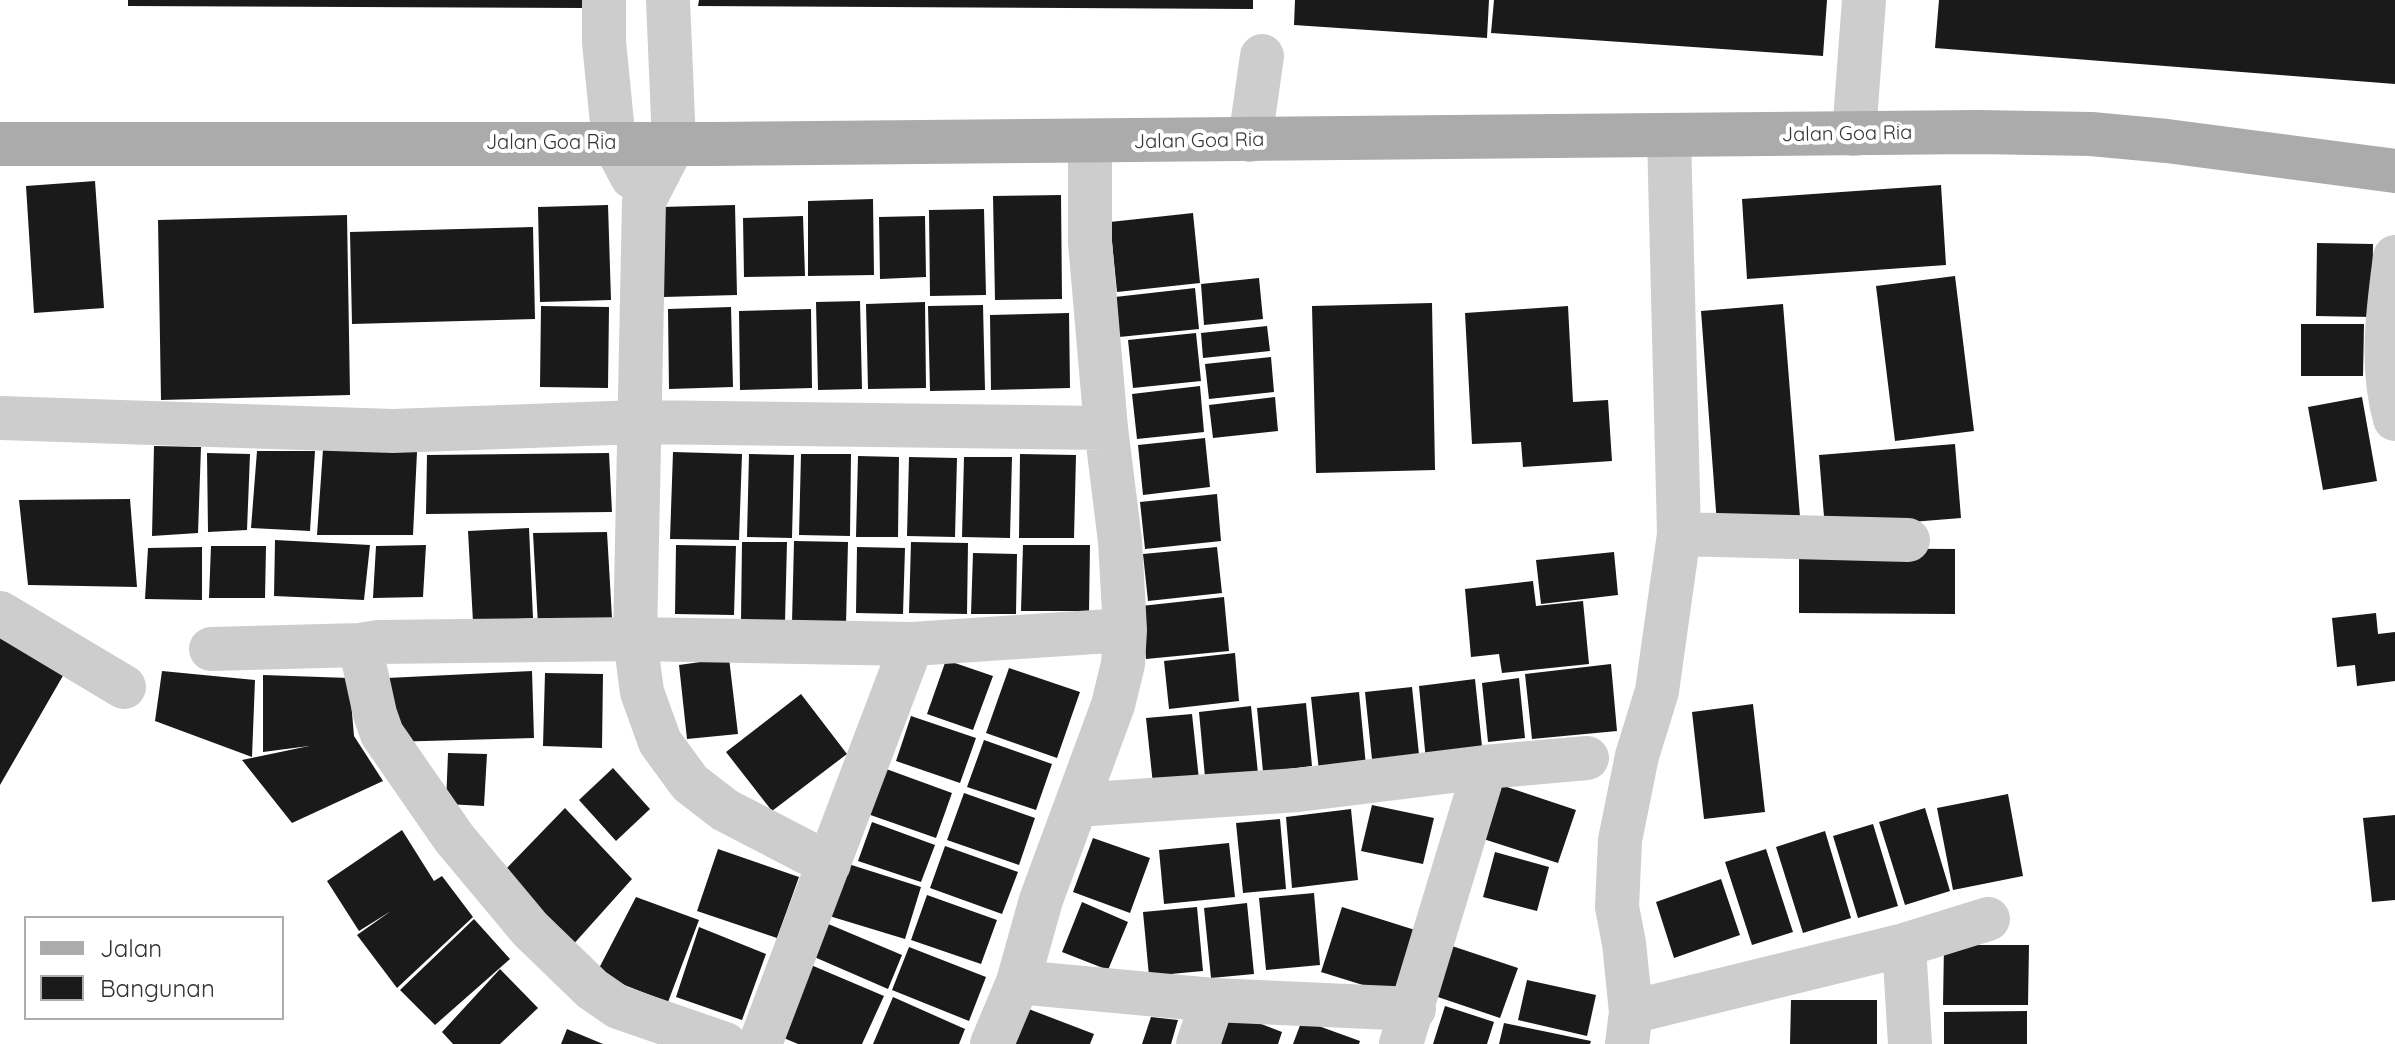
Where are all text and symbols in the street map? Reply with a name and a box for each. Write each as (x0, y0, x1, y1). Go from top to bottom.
street label: Jalan Goa Ria (1781, 121, 1913, 147)
street label: Jalan Goa Ria (1133, 128, 1265, 154)
street label: Jalan Goa Ria (486, 131, 616, 155)
legend (24, 916, 284, 1020)
text: Jalan (100, 933, 162, 963)
text: Bangunan (100, 973, 215, 1003)

